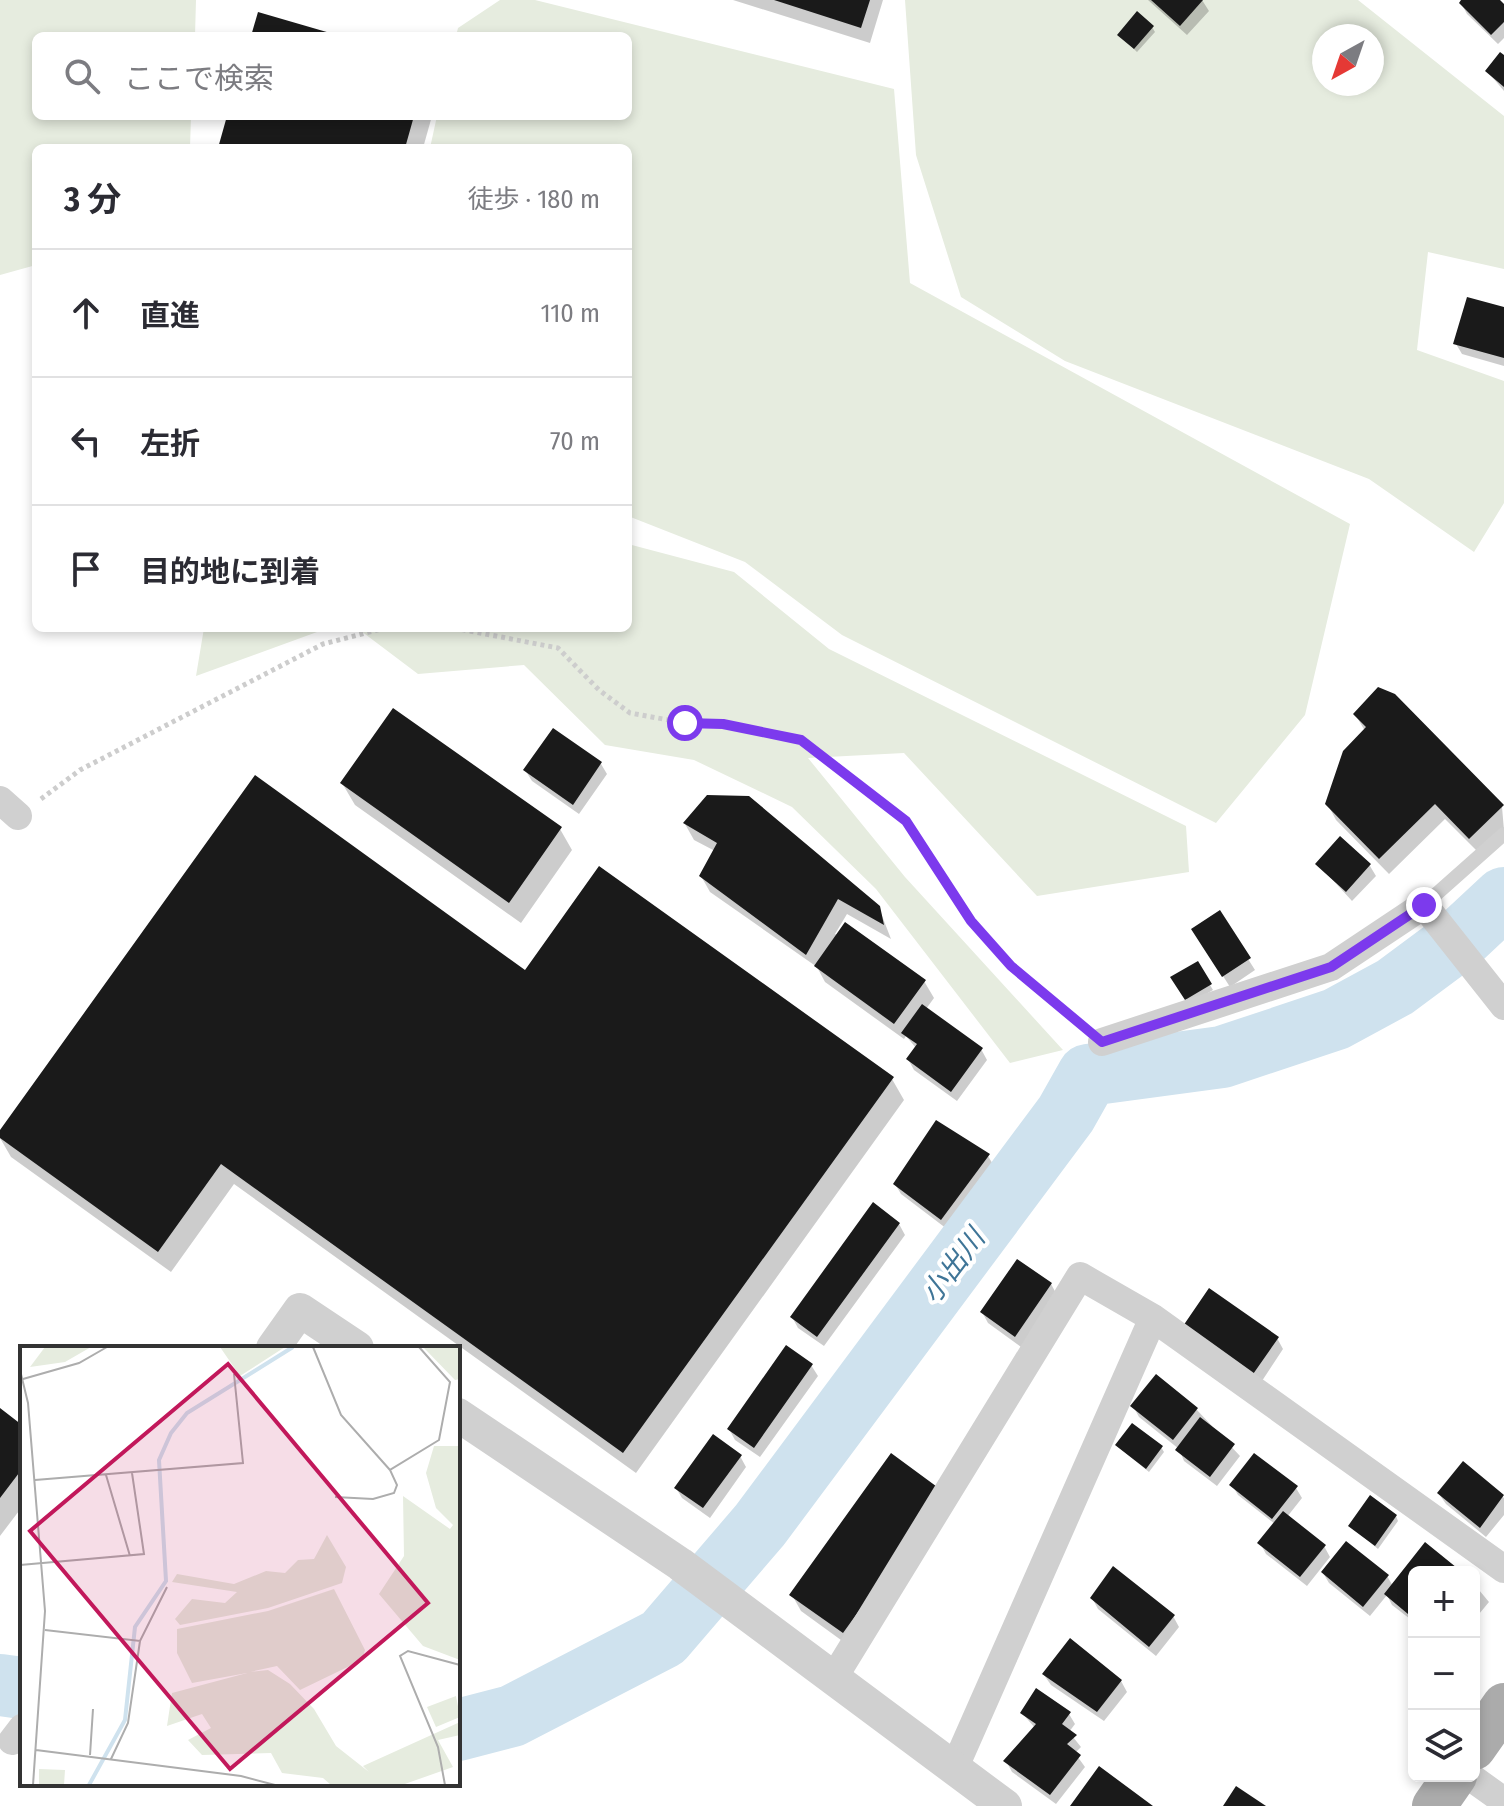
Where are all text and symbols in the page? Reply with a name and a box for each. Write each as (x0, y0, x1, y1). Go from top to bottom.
north arrow (1312, 24, 1384, 96)
search box (32, 32, 632, 120)
icon: search (60, 54, 104, 98)
text: ここで検索 (124, 61, 274, 97)
text: 3 分 (64, 179, 121, 220)
text: 徒歩 · 180 m (467, 184, 600, 215)
icon: ahead (64, 291, 108, 335)
text: 直進 (140, 298, 200, 334)
text: 110 m (540, 298, 600, 329)
icon: left (64, 419, 108, 463)
text: 左折 (140, 426, 200, 462)
text: 70 m (550, 426, 600, 457)
icon: arrive (64, 547, 108, 591)
text: 目的地に到着 (140, 554, 320, 590)
route start (667, 705, 703, 741)
route end (1406, 887, 1442, 923)
water label: 小出川 (915, 1220, 993, 1309)
inset map (20, 1346, 460, 1786)
map controls (1408, 1566, 1480, 1782)
button: + (1408, 1566, 1480, 1638)
button: − (1408, 1638, 1480, 1710)
button: layers (1408, 1710, 1480, 1782)

